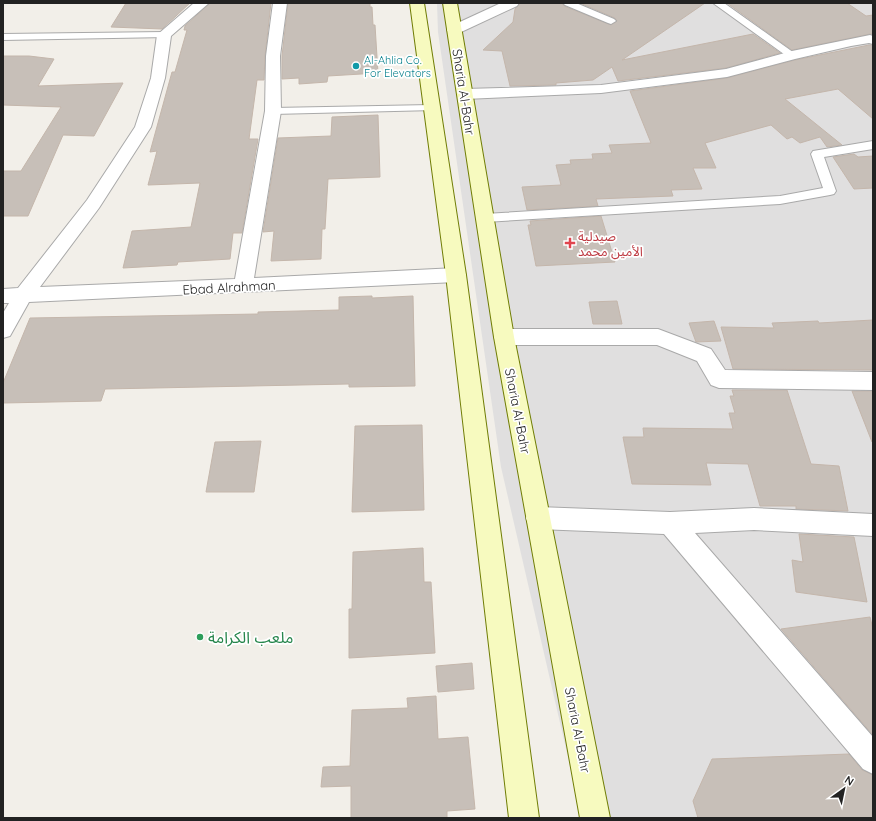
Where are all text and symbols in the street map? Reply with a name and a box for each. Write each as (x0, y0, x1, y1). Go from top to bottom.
street label: Sharia Al-Bahr (449, 48, 479, 136)
place label: Al-Ahlia Co. For Elevators (364, 53, 431, 80)
marker: Al-Ahlia Co. For Elevators (351, 61, 361, 71)
place label: صيدلية الأمين محمد (578, 228, 643, 260)
marker: صيدلية الأمين محمد (565, 238, 575, 248)
street label: Ebad Alrahman (182, 277, 276, 297)
street label: Sharia Al-Bahr (502, 367, 534, 455)
place label: ملعب الكرامة (208, 627, 293, 647)
marker: ملعب الكرامة (195, 632, 205, 642)
street label: Sharia Al-Bahr (562, 686, 594, 774)
north arrow (824, 769, 864, 809)
text: N (842, 773, 857, 789)

